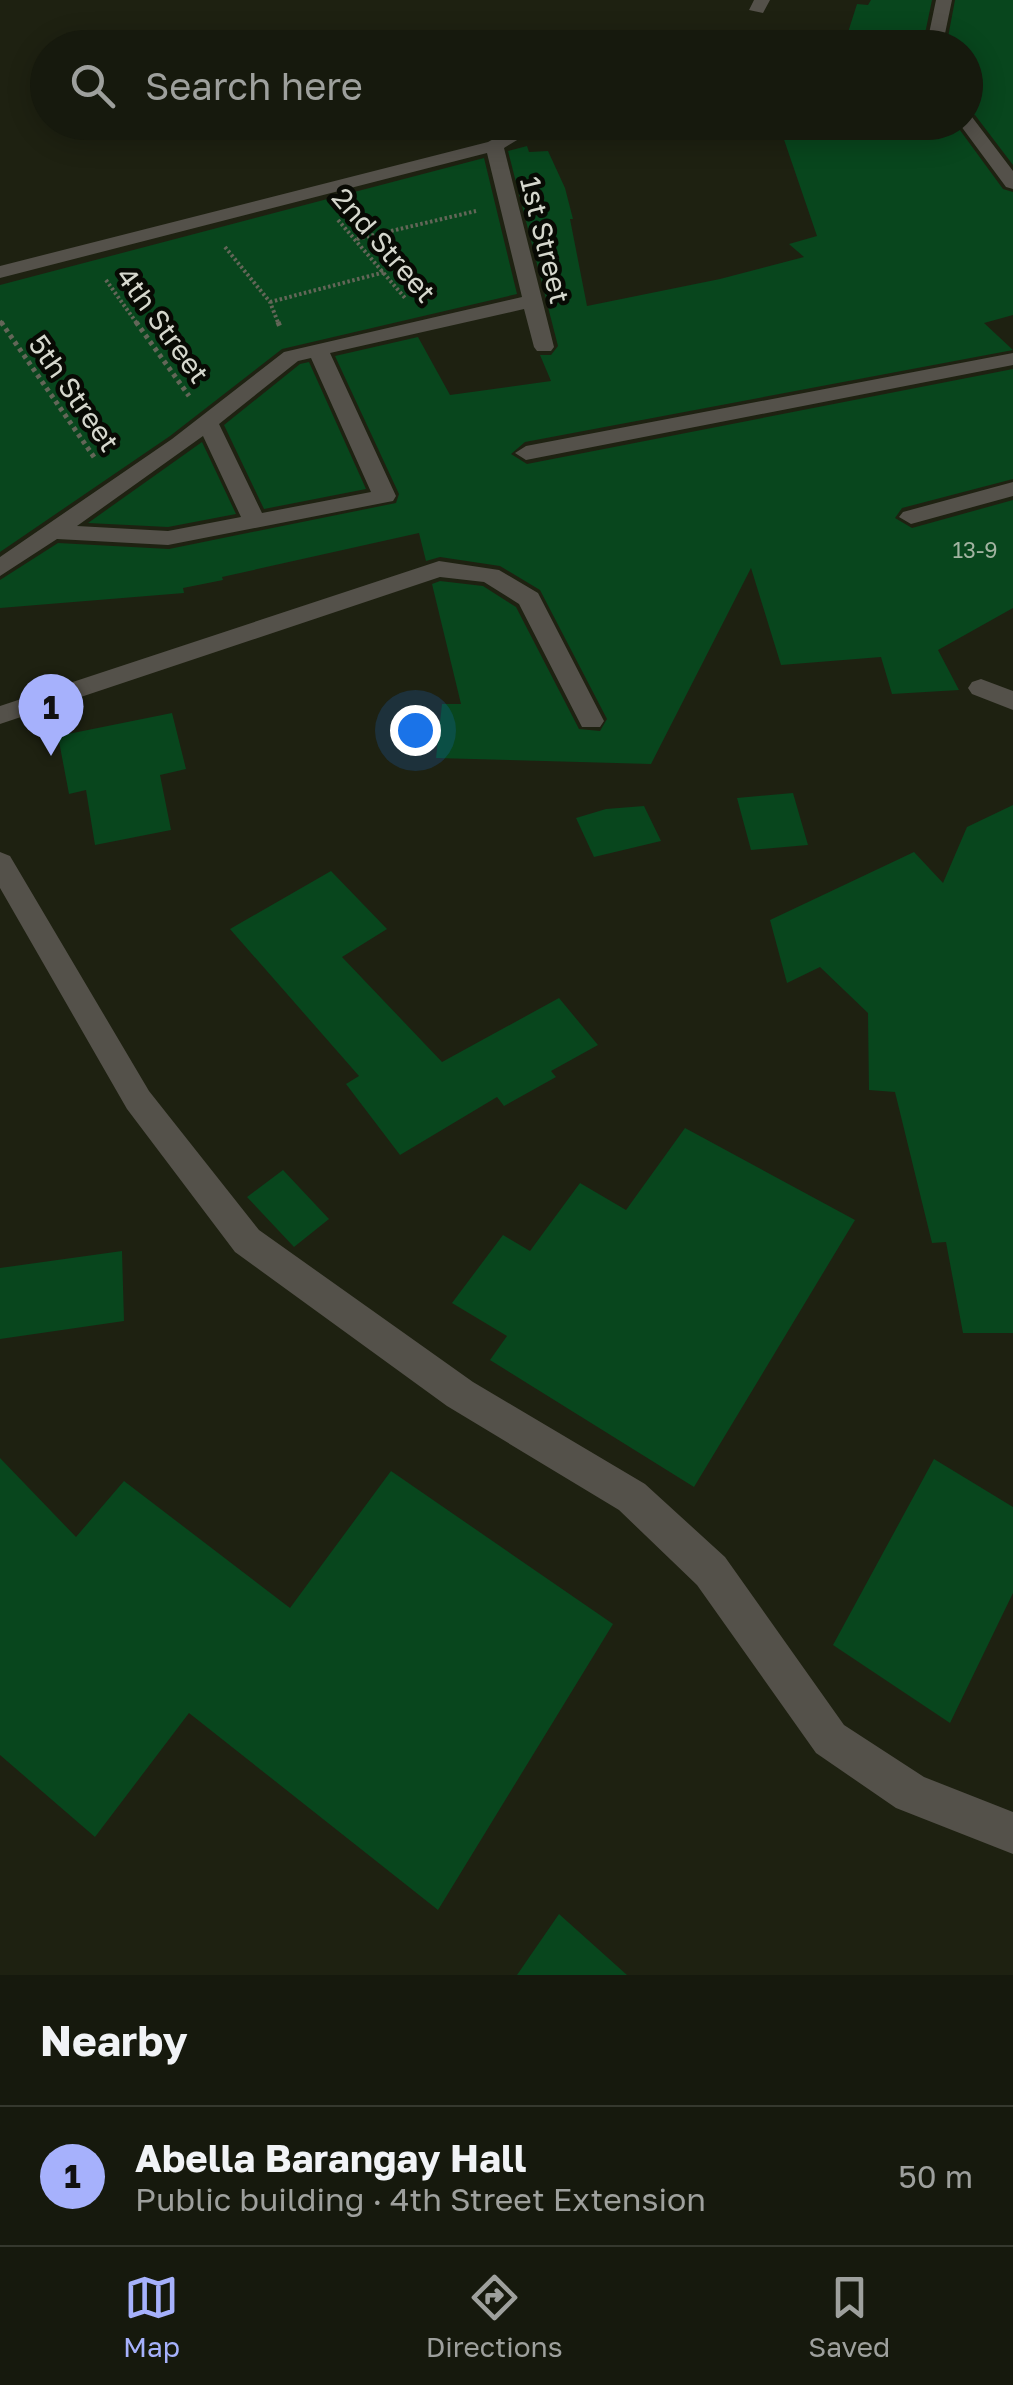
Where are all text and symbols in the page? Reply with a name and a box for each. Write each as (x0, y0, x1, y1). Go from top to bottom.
search box (30, 30, 983, 140)
icon: search (65, 58, 120, 113)
text: Search here (145, 63, 363, 108)
street label: 1st Street (514, 173, 577, 307)
street label: 2nd Street (326, 181, 443, 309)
street label: 4th Street (110, 260, 217, 389)
street label: 5th Street (22, 328, 127, 457)
house number: 13-9 (952, 536, 998, 563)
pin: 1 (18, 674, 84, 756)
your location (390, 705, 441, 756)
text: Nearby (40, 2015, 188, 2065)
text: Abella Barangay Hall (135, 2135, 526, 2180)
text: 1 (64, 2157, 81, 2195)
text: 50 m (898, 2157, 973, 2195)
text: Public building · 4th Street Extension (135, 2180, 706, 2218)
tab: Map (123, 2270, 180, 2363)
tab: Directions (426, 2270, 563, 2363)
tab: Saved (808, 2270, 890, 2363)

